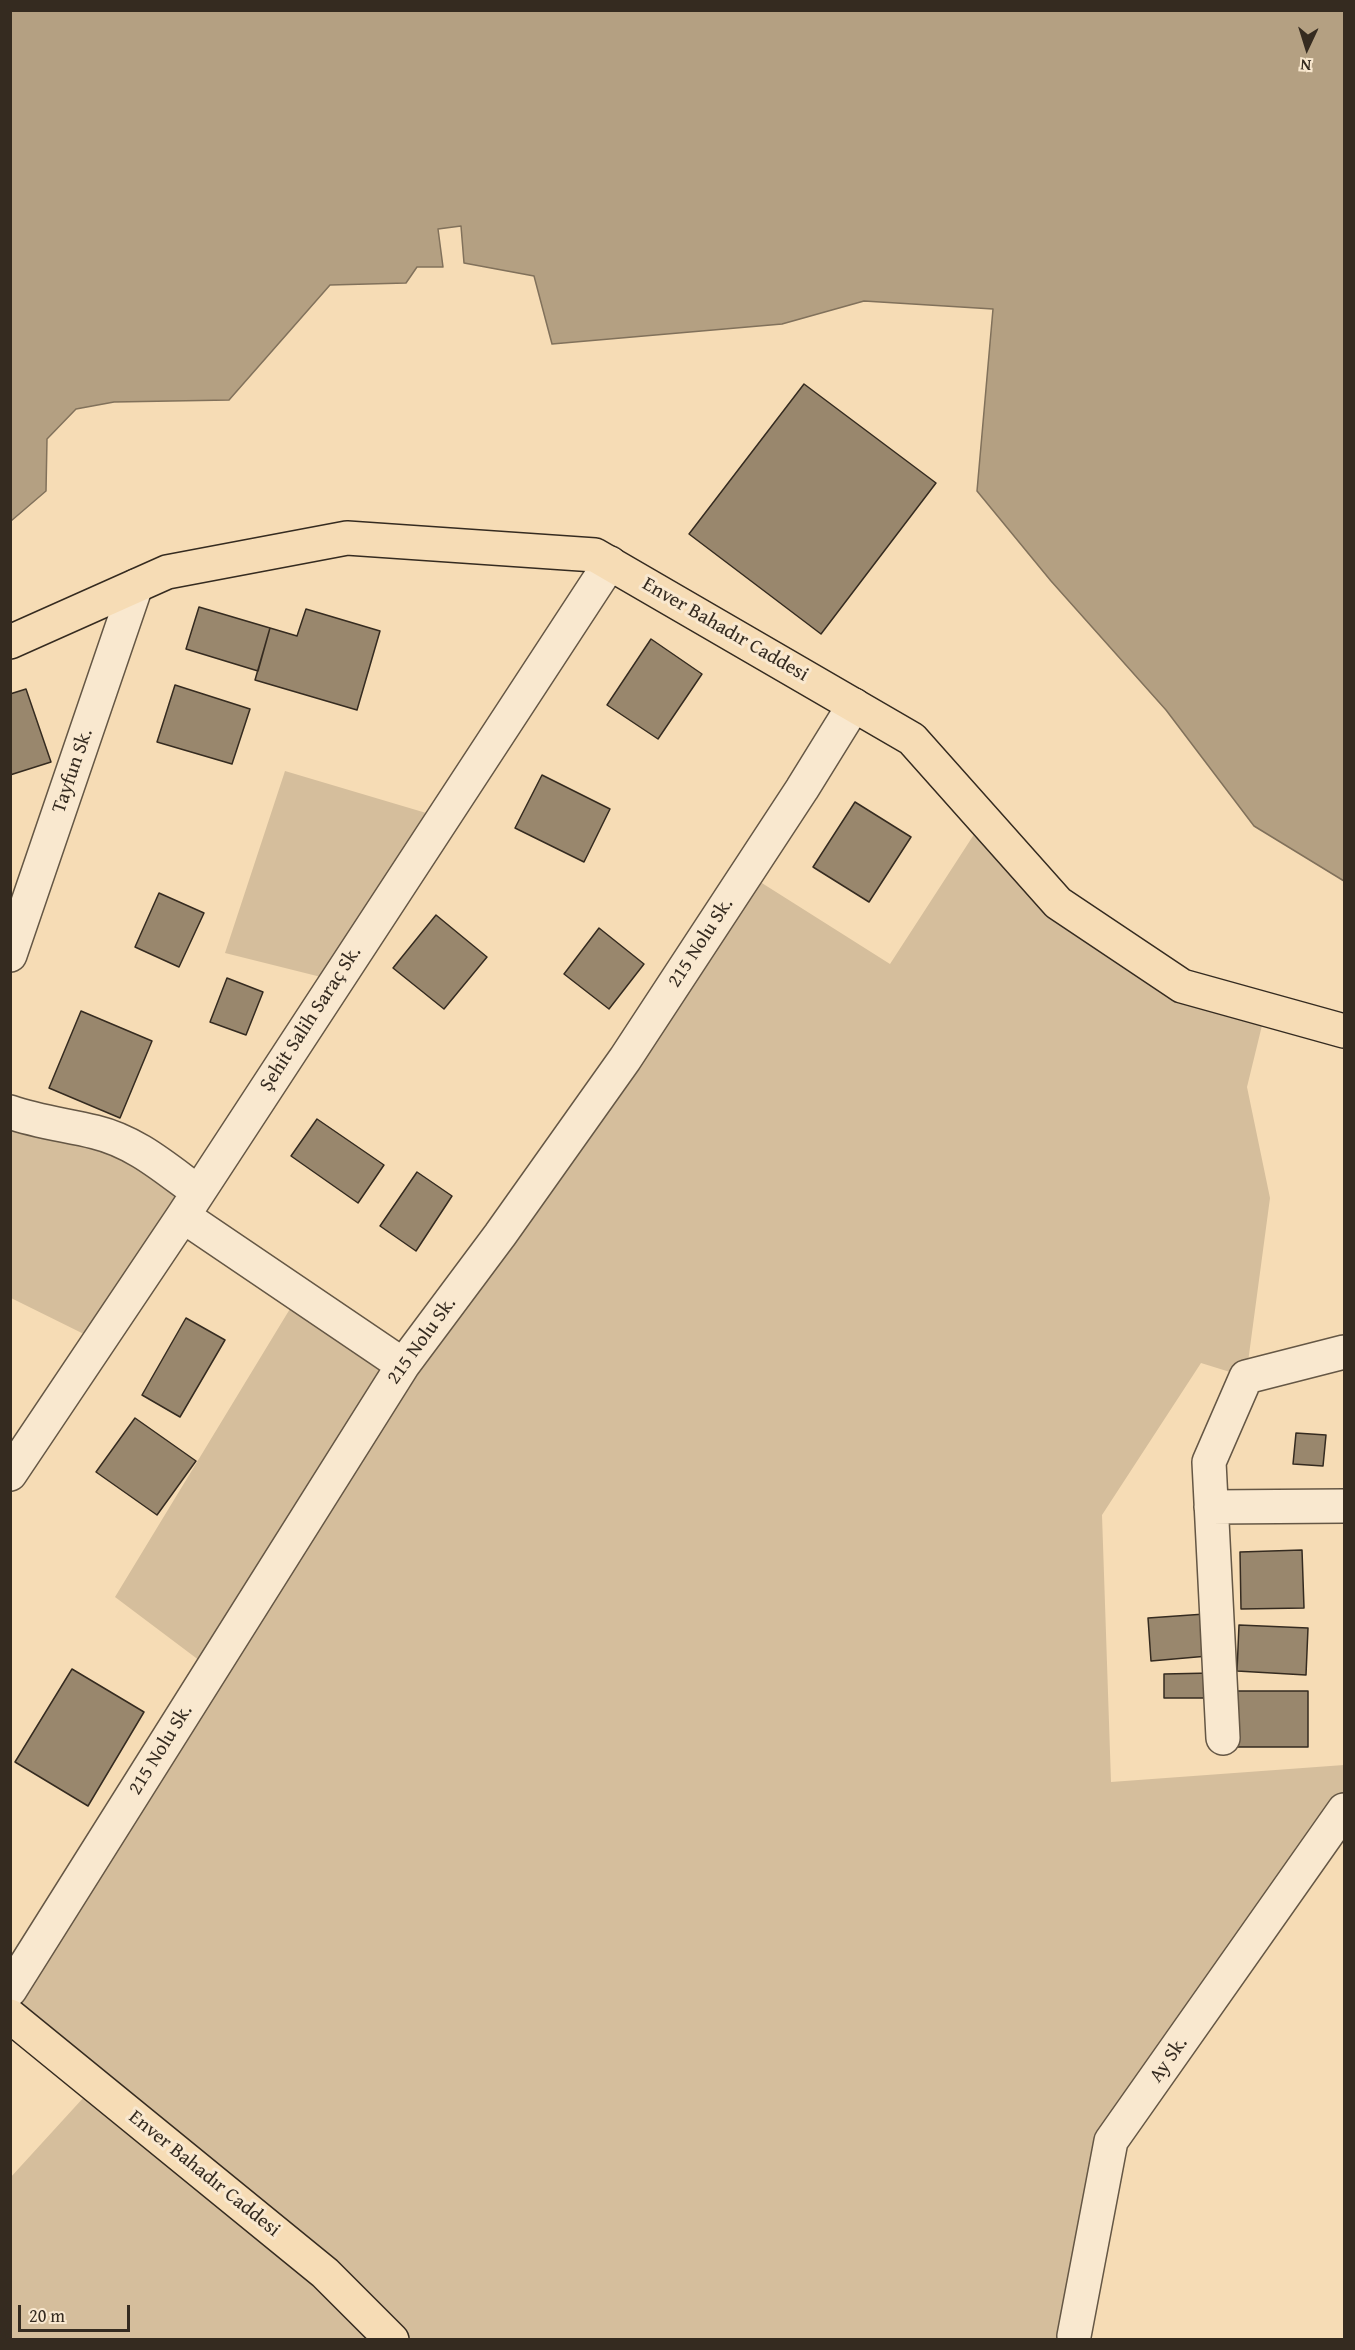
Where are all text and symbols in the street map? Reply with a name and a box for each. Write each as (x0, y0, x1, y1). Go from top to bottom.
north arrow (1277, 18, 1337, 78)
text: N (1300, 54, 1312, 78)
street label: Enver Bahadır Caddesi (638, 573, 812, 687)
street label: Tayfun Sk. (47, 726, 99, 816)
street label: 215 Nolu Sk. (663, 894, 739, 992)
street label: Şehit Salih Saraç Sk. (255, 942, 367, 1096)
street label: 215 Nolu Sk. (382, 1293, 462, 1389)
street label: 215 Nolu Sk. (124, 1700, 198, 1800)
street label: Ay Sk. (1145, 2033, 1193, 2087)
street label: Enver Bahadır Caddesi (123, 2106, 285, 2242)
scale bar (21, 2293, 134, 2331)
text: 20 m (29, 2302, 65, 2329)

